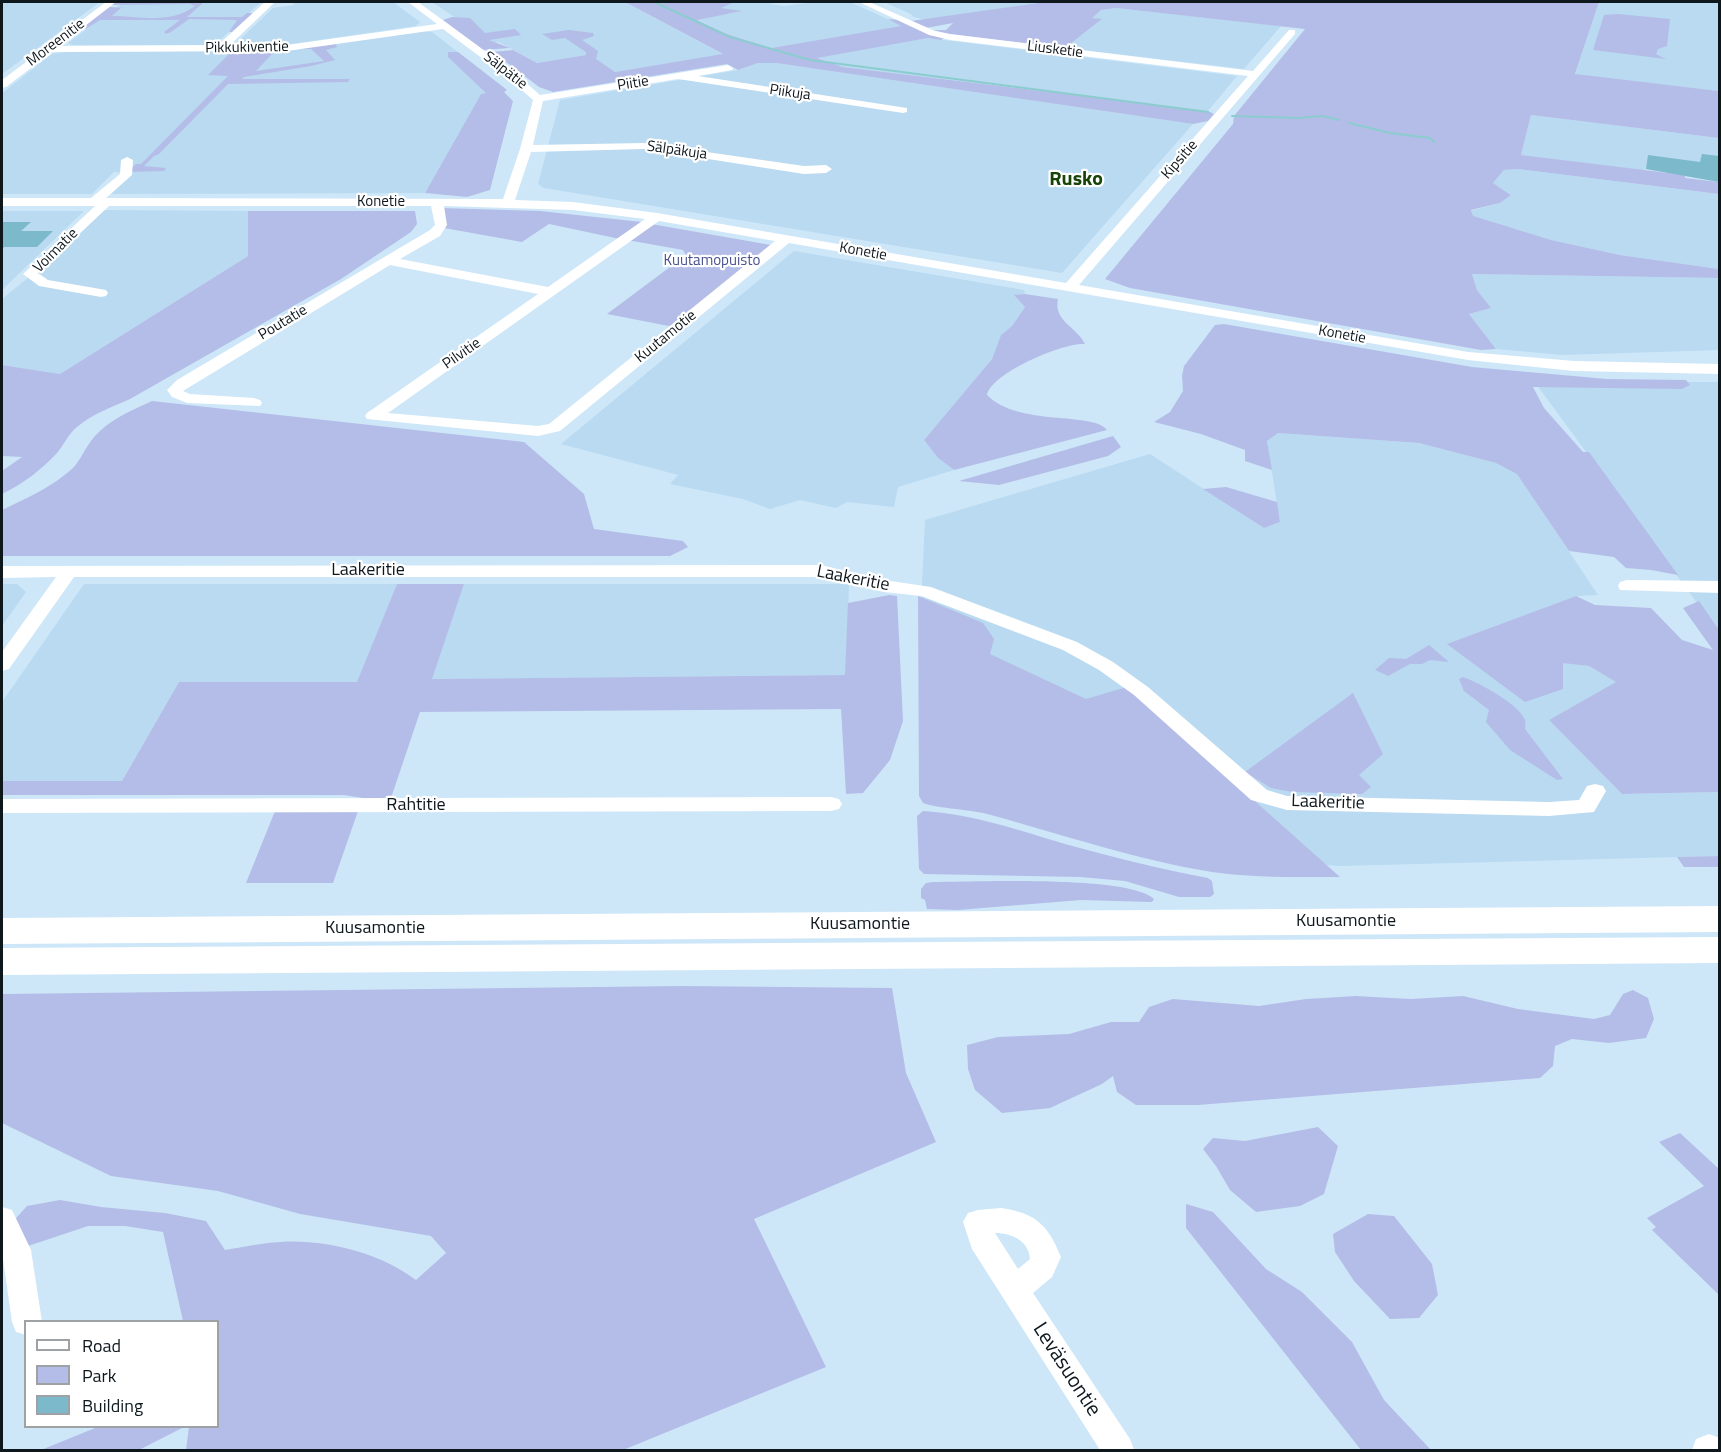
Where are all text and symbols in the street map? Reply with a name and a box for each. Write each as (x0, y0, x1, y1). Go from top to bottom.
street label: Moreenitie (23, 15, 89, 71)
street label: Pikkukiventie (205, 38, 289, 58)
street label: Liusketie (1026, 38, 1084, 62)
street label: Sälpätie (480, 48, 530, 94)
street label: Piitie (616, 73, 650, 95)
street label: Piikuja (768, 81, 812, 105)
street label: Kipsitie (1158, 137, 1202, 183)
street label: Sälpäkuja (646, 138, 708, 164)
district label: Rusko (1049, 168, 1103, 192)
street label: Konetie (357, 193, 405, 211)
street label: Voimatie (30, 225, 82, 277)
street label: Konetie (838, 239, 888, 265)
park label: Kuutamopuisto (664, 252, 760, 270)
street label: Poutatie (255, 301, 311, 345)
street label: Kuutamotie (632, 307, 700, 367)
street label: Konetie (1317, 322, 1367, 348)
street label: Pilvitie (440, 335, 484, 373)
street label: Laakeritie (331, 560, 405, 582)
street label: Laakeritie (815, 561, 891, 597)
street label: Laakeritie (1291, 791, 1365, 815)
street label: Rahtitie (386, 795, 446, 817)
street label: Kuusamontie (1296, 911, 1396, 933)
street label: Kuusamontie (810, 914, 910, 936)
street label: Kuusamontie (325, 918, 425, 940)
street label: Leväsuontie (1026, 1318, 1106, 1422)
legend (24, 1320, 219, 1428)
text: Road (82, 1332, 121, 1359)
text: Park (82, 1362, 116, 1389)
text: Building (82, 1392, 143, 1419)

